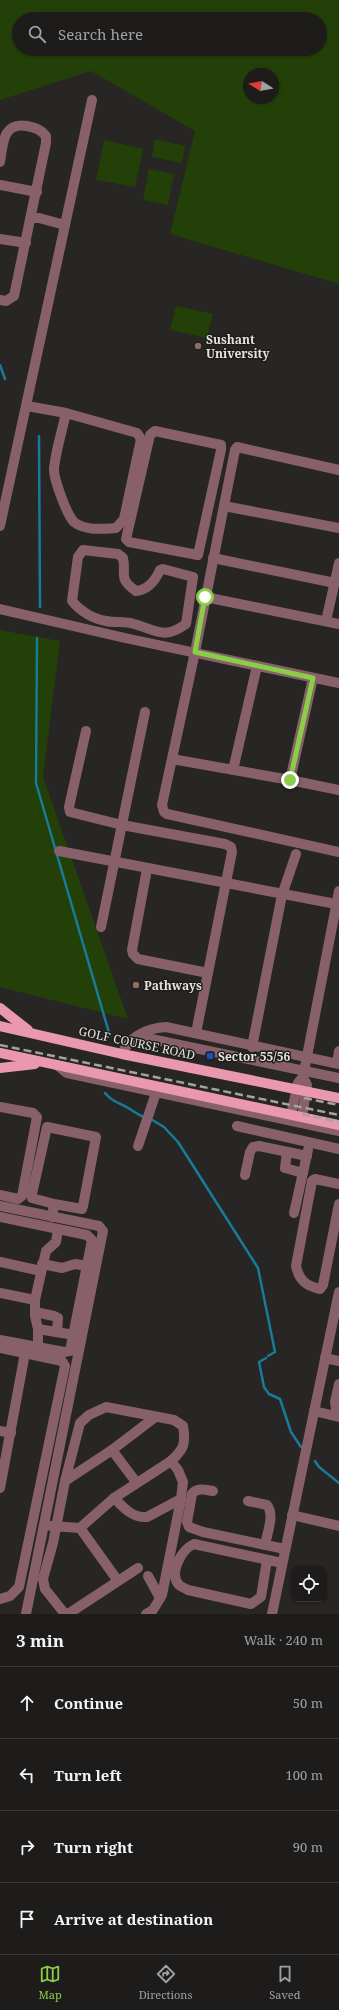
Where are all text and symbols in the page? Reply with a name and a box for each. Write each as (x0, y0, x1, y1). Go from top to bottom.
search box (12, 12, 327, 56)
icon: search (26, 23, 48, 45)
text: Search here (58, 24, 143, 44)
north arrow (243, 68, 279, 104)
place label: Sushant University (206, 331, 269, 362)
marker: Sushant University (193, 341, 203, 351)
route start (196, 588, 214, 606)
route end (281, 771, 299, 789)
place label: Pathways (144, 977, 202, 994)
marker: Pathways (131, 980, 141, 990)
street label: GOLF COURSE ROAD (77, 1022, 197, 1064)
place label: Sector 55/56 (218, 1048, 291, 1065)
marker: Sector 55/56 (205, 1051, 215, 1061)
map controls (291, 1566, 327, 1602)
button: locate (291, 1566, 327, 1602)
text: 3 min (16, 1629, 64, 1652)
text: Walk · 240 m (244, 1631, 323, 1649)
icon: ahead (16, 1692, 38, 1714)
text: Continue (54, 1693, 123, 1713)
text: 50 m (293, 1694, 323, 1712)
icon: left (16, 1764, 38, 1786)
text: Turn left (54, 1765, 122, 1785)
text: 100 m (286, 1766, 323, 1784)
icon: right (16, 1836, 38, 1858)
text: Turn right (54, 1837, 133, 1857)
text: 90 m (293, 1838, 323, 1856)
icon: arrive (16, 1908, 38, 1930)
text: Arrive at destination (54, 1909, 213, 1929)
tab: Map (38, 1963, 62, 2002)
tab: Directions (139, 1963, 192, 2002)
tab: Saved (269, 1963, 301, 2002)

